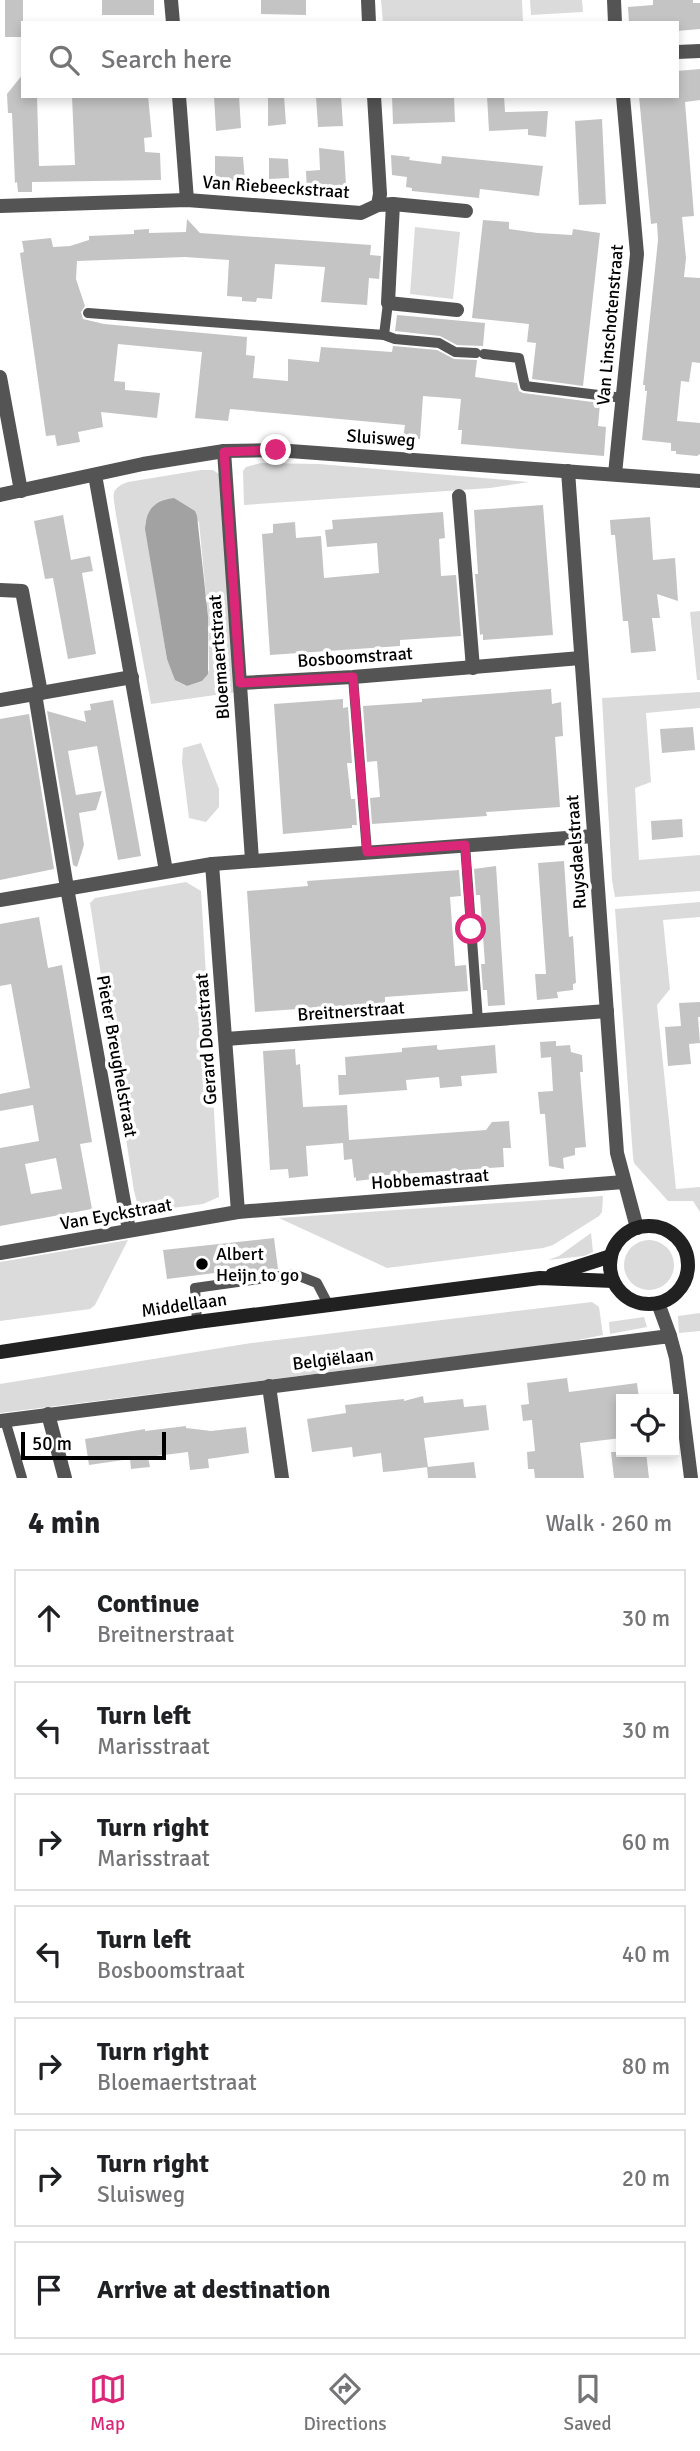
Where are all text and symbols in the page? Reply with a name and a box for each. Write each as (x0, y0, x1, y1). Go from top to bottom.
search box (21, 21, 679, 98)
icon: search (45, 41, 83, 79)
text: Search here (101, 44, 232, 76)
street label: Van Riebeeckstraat (202, 171, 350, 203)
street label: Van Linschotenstraat (592, 244, 628, 406)
street label: Sluisweg (346, 425, 416, 451)
route end (260, 434, 291, 465)
street label: Bloemaertstraat (204, 594, 234, 720)
street label: Bosboomstraat (297, 642, 413, 672)
street label: Ruysdaelstraat (561, 794, 591, 910)
route start (455, 913, 486, 944)
street label: Gerard Doustraat (190, 972, 222, 1106)
street label: Pieter Breughelstraat (92, 973, 142, 1139)
street label: Breitnerstraat (297, 996, 405, 1026)
street label: Hobbemastraat (370, 1164, 490, 1194)
street label: Van Eyckstraat (58, 1193, 174, 1235)
place label: Albert Heijn to go (216, 1243, 299, 1286)
marker: Albert Heijn to go (194, 1256, 210, 1272)
street label: Middellaan (140, 1288, 228, 1322)
street label: Belgiëlaan (291, 1343, 375, 1375)
map controls (616, 1394, 679, 1457)
button: locate (616, 1394, 679, 1457)
scale bar (21, 1429, 166, 1461)
text: 50 m (32, 1432, 72, 1456)
text: 4 min (28, 1505, 100, 1542)
text: Walk · 260 m (546, 1509, 672, 1538)
text: Continue (97, 1588, 199, 1620)
icon: ahead (30, 1599, 68, 1637)
text: 30 m (622, 1604, 670, 1633)
text: Breitnerstraat (97, 1620, 234, 1649)
text: Turn left (97, 1700, 191, 1732)
icon: left (30, 1711, 68, 1749)
text: 30 m (622, 1716, 670, 1745)
text: Marisstraat (97, 1732, 210, 1761)
text: Turn right (97, 1812, 209, 1844)
icon: right (30, 1823, 68, 1861)
text: 60 m (622, 1828, 670, 1857)
text: Marisstraat (97, 1844, 210, 1873)
text: Turn left (97, 1924, 191, 1956)
icon: left (30, 1935, 68, 1973)
text: 40 m (622, 1940, 670, 1969)
text: Bosboomstraat (97, 1956, 245, 1985)
text: Turn right (97, 2036, 209, 2068)
icon: right (30, 2047, 68, 2085)
text: 80 m (622, 2052, 670, 2081)
text: Bloemaertstraat (97, 2068, 257, 2097)
text: Turn right (97, 2148, 209, 2180)
icon: right (30, 2159, 68, 2197)
text: 20 m (622, 2164, 670, 2193)
text: Sluisweg (97, 2180, 185, 2209)
icon: arrive (30, 2271, 68, 2309)
text: Arrive at destination (97, 2274, 330, 2306)
tab: Map (89, 2370, 127, 2436)
tab: Directions (304, 2370, 387, 2436)
tab: Saved (564, 2370, 611, 2436)

